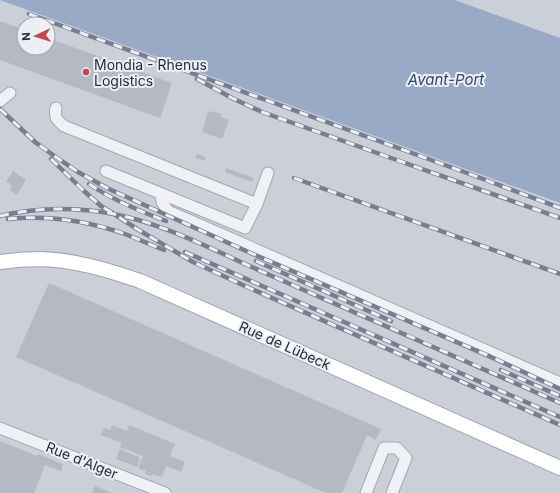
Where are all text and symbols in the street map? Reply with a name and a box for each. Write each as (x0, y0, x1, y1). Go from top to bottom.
north arrow (16, 16, 56, 56)
text: N (19, 32, 33, 41)
place label: Mondia - Rhenus Logistics (94, 56, 207, 89)
marker: Mondia - Rhenus Logistics (81, 67, 91, 77)
water label: Avant-Port (407, 70, 485, 89)
street label: Rue de Lübeck (236, 317, 334, 373)
street label: Rue d'Alger (44, 438, 120, 482)

